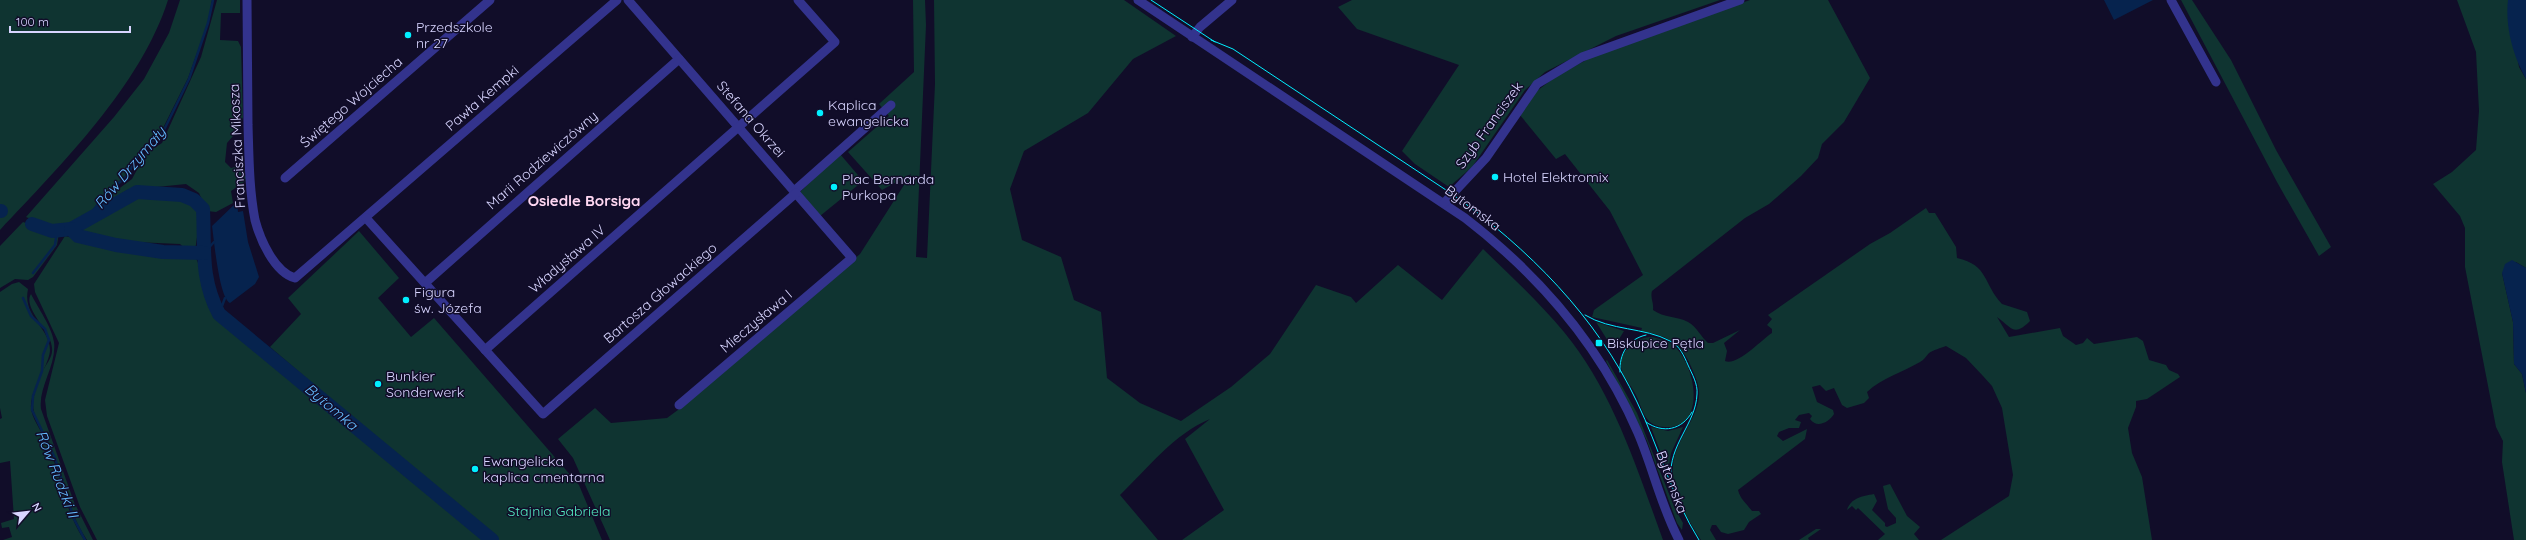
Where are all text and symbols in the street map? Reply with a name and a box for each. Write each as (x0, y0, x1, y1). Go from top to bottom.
scale bar (10, 8, 130, 34)
text: 100 m (16, 14, 49, 29)
place label: Przedszkole nr 27 (416, 18, 493, 52)
marker: Przedszkole nr 27 (403, 30, 413, 40)
street label: Świętego Wojciecha (296, 53, 406, 151)
street label: Pawła Kempki (442, 61, 522, 135)
street label: Stefana Okrzei (713, 77, 789, 161)
street label: Szyb Franciszek (1451, 78, 1527, 172)
street label: Franciszka Mikosza (225, 83, 249, 209)
place label: Kaplica ewangelicka (828, 96, 909, 130)
street label: Marii Rodziewiczówny (483, 107, 601, 213)
marker: Kaplica ewangelicka (815, 108, 825, 118)
water label: Rów Drzymały (90, 122, 170, 213)
place label: Hotel Elektromix (1503, 168, 1609, 186)
place label: Plac Bernarda Purkopa (842, 170, 934, 204)
marker: Hotel Elektromix (1490, 172, 1500, 182)
street label: Bytomska (1441, 181, 1505, 235)
marker: Plac Bernarda Purkopa (829, 182, 839, 192)
district label: Osiedle Borsiga (528, 191, 640, 210)
street label: Władysława IV (525, 221, 609, 297)
street label: Bartosza Głowackiego (599, 239, 721, 347)
place label: Figura św. Józefa (414, 283, 482, 317)
street label: Mieczysława I (716, 286, 796, 356)
marker: Figura św. Józefa (401, 295, 411, 305)
place label: Biskupice Pętla (1607, 334, 1704, 352)
marker: Biskupice Pętla (1594, 338, 1604, 348)
place label: Bunkier Sonderwerk (386, 367, 464, 401)
water label: Bytomka (301, 379, 362, 435)
marker: Bunkier Sonderwerk (373, 379, 383, 389)
water label: Rów Rudzki II (32, 427, 83, 521)
street label: Bytomska (1652, 448, 1692, 516)
place label: Ewangelicka kaplica cmentarna (483, 452, 604, 486)
marker: Ewangelicka kaplica cmentarna (470, 464, 480, 474)
north arrow (8, 492, 48, 532)
text: N (29, 500, 45, 514)
park label: Stajnia Gabriela (507, 502, 611, 520)

